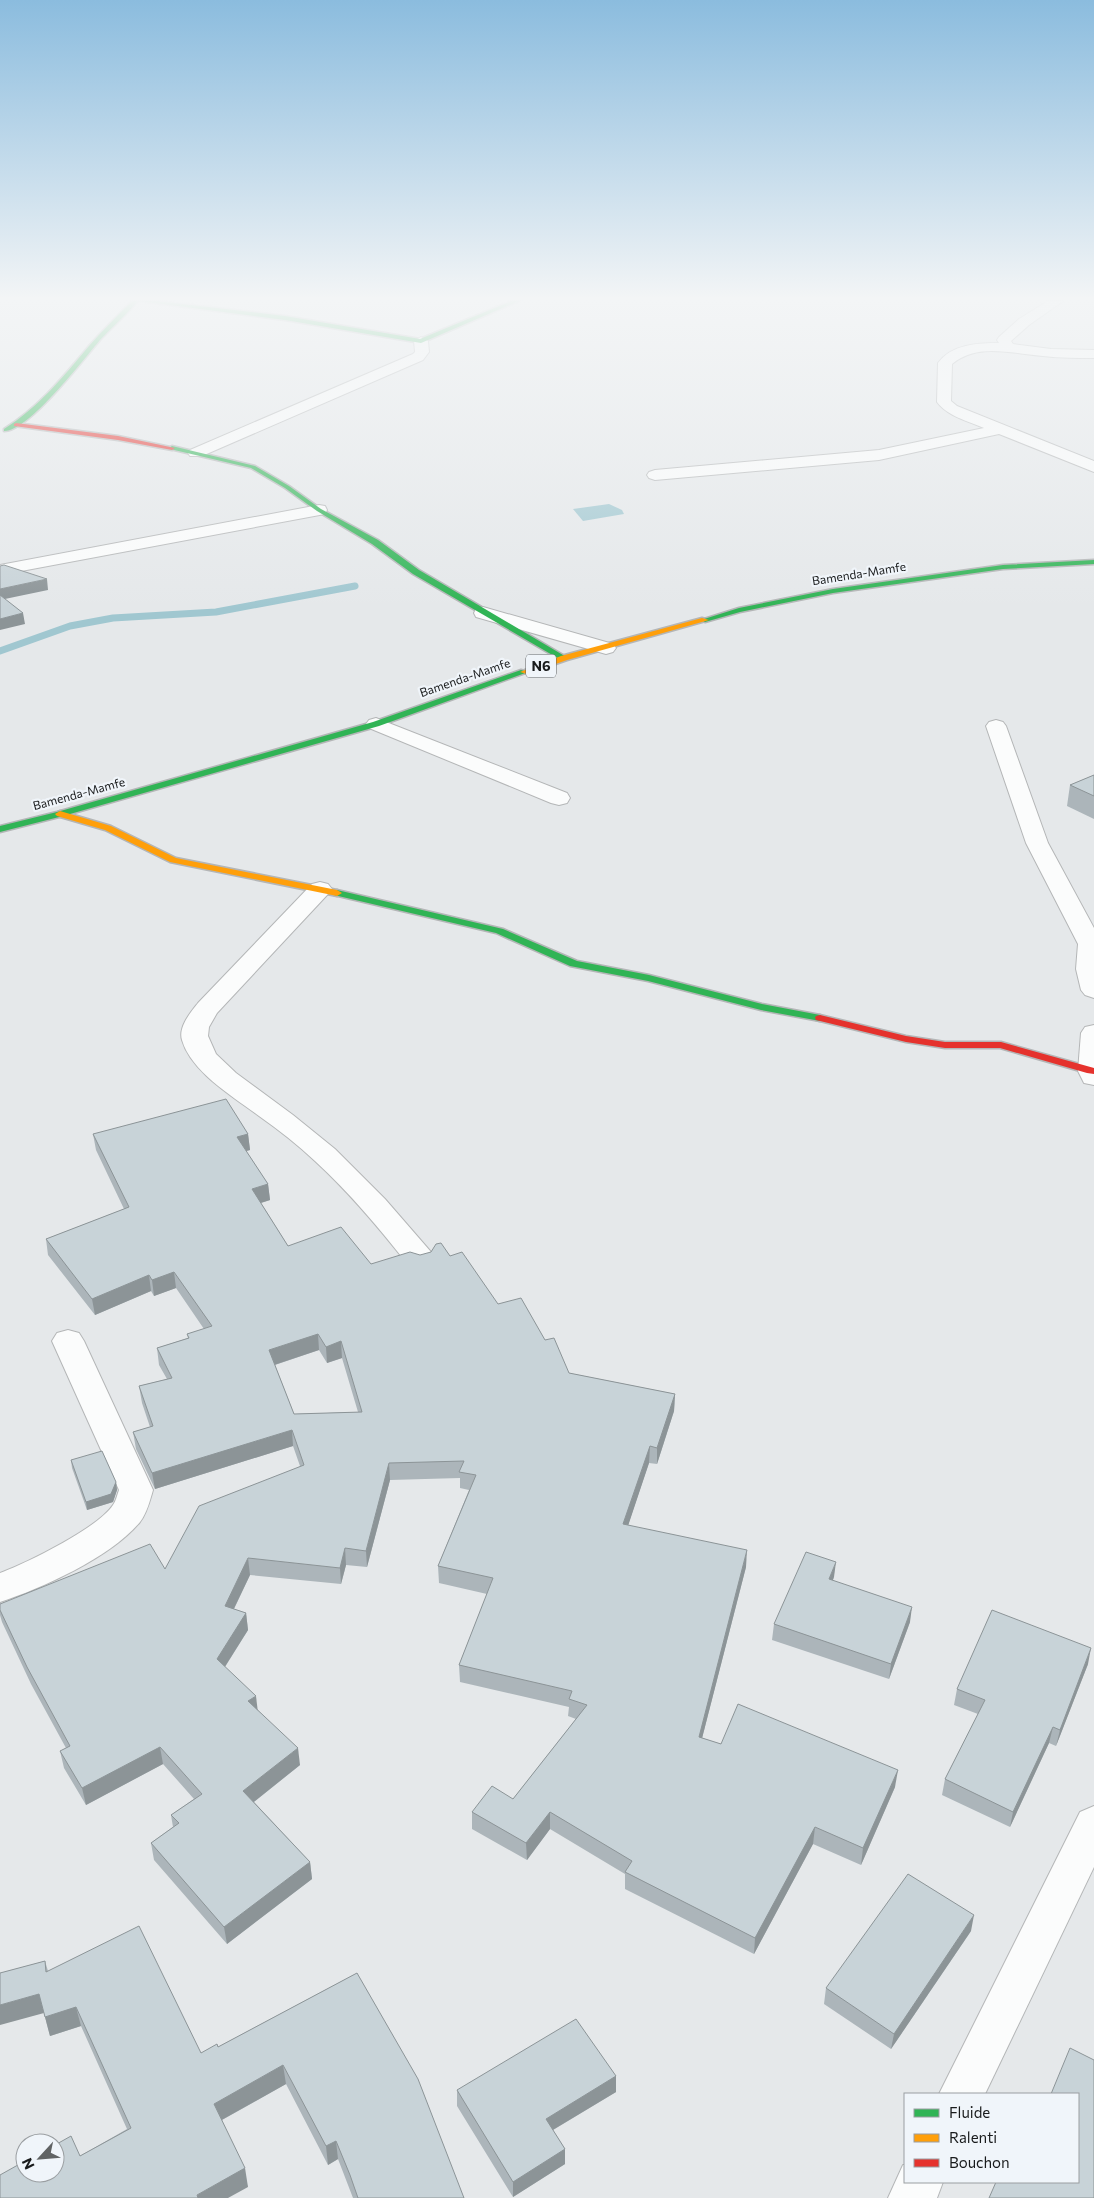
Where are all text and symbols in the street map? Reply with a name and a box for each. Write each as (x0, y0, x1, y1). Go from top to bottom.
street label: Bamenda-Mamfe (811, 559, 907, 587)
road number: N6 (526, 654, 556, 678)
street label: Bamenda-Mamfe (418, 655, 512, 699)
street label: Bamenda-Mamfe (31, 774, 126, 812)
legend (904, 2093, 1079, 2183)
text: Fluide (949, 2103, 990, 2121)
text: Ralenti (949, 2128, 997, 2146)
north arrow (15, 2133, 65, 2183)
text: Bouchon (949, 2153, 1010, 2171)
text: N (18, 2155, 38, 2172)

